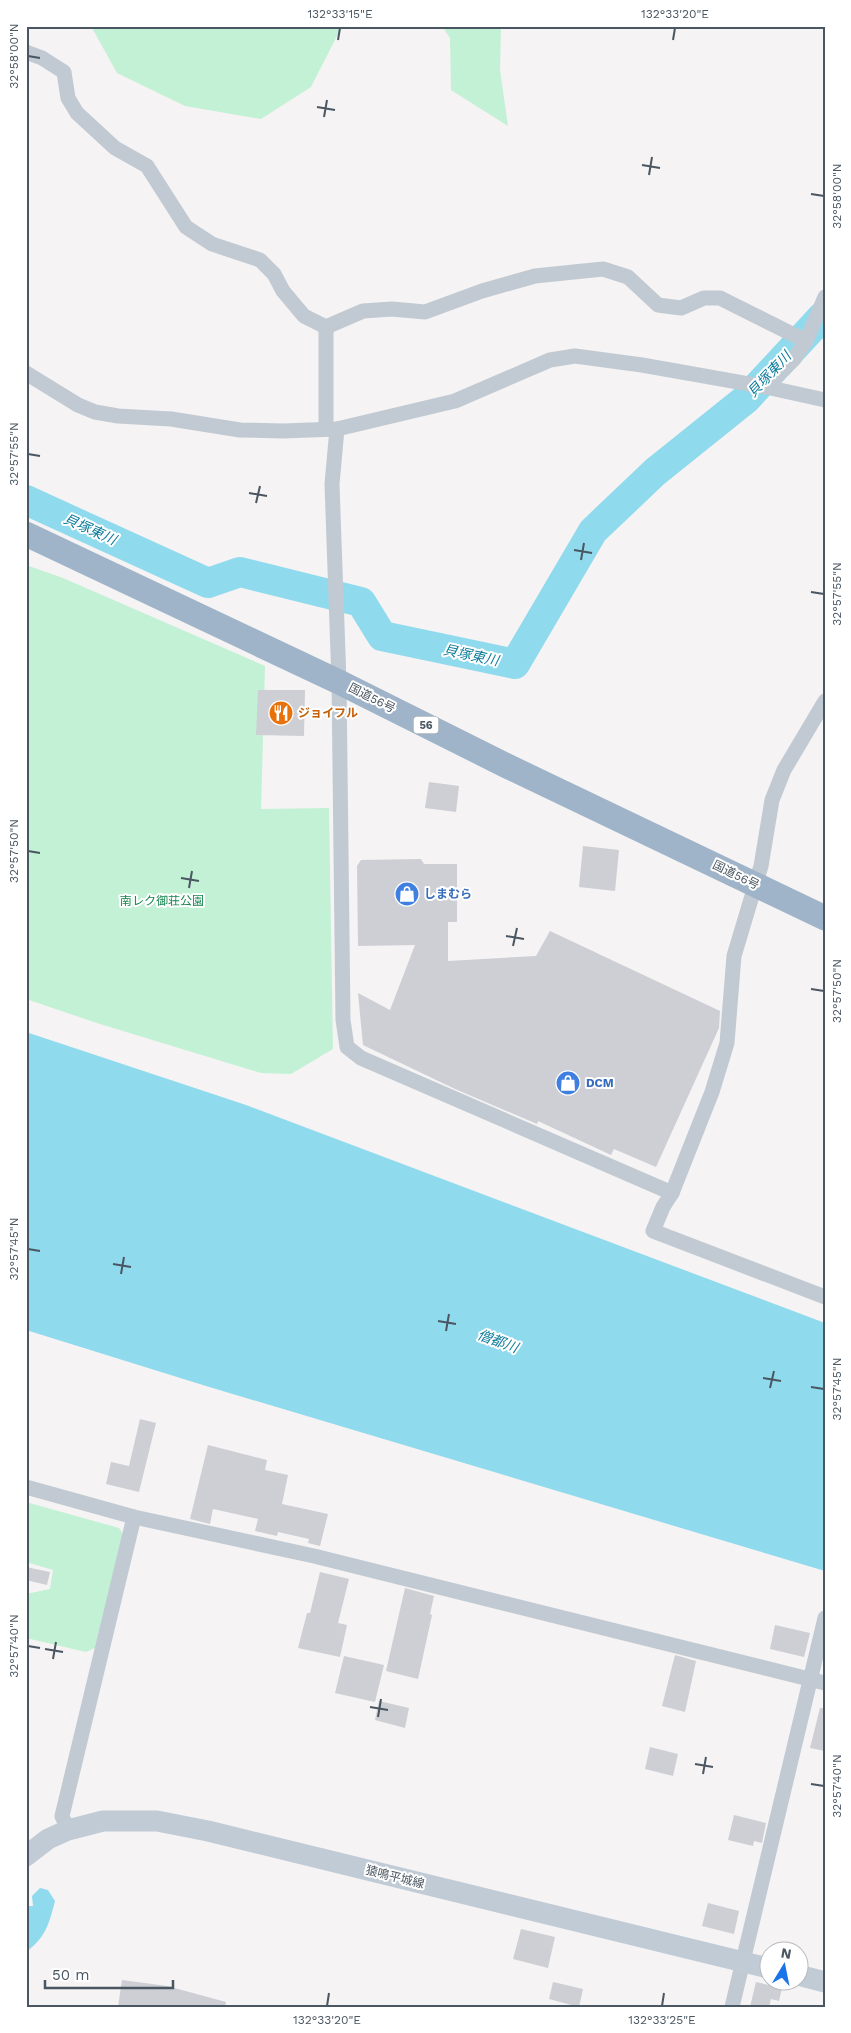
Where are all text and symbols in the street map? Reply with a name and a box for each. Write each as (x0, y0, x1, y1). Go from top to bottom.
text: 132°33'15"E (307, 7, 373, 21)
text: 132°33'20"E (641, 7, 709, 21)
text: 32°58'00"N (7, 23, 21, 89)
text: 32°58'00"N (830, 163, 844, 229)
water label: 貝塚東川 (744, 347, 795, 400)
text: 32°57'55"N (7, 422, 21, 486)
water label: 貝塚東川 (61, 510, 121, 549)
text: 32°57'55"N (830, 562, 844, 626)
water label: 貝塚東川 (442, 641, 502, 669)
street label: 国道56号 (346, 680, 398, 716)
restaurant icon: ジョイフル (268, 700, 294, 726)
place label: ジョイフル (298, 706, 358, 720)
road number: 56 (414, 716, 438, 734)
text: 32°57'50"N (7, 819, 21, 883)
street label: 国道56号 (710, 858, 762, 892)
shop icon: しまむら (394, 881, 420, 907)
place label: しまむら (424, 887, 472, 901)
park label: 南レク御荘公園 (120, 894, 204, 908)
text: 32°57'50"N (830, 959, 844, 1023)
shop icon: DCM (555, 1070, 581, 1096)
place label: DCM (586, 1076, 614, 1090)
text: 32°57'45"N (7, 1218, 21, 1280)
water label: 僧都川 (476, 1326, 522, 1356)
text: 32°57'45"N (830, 1358, 844, 1420)
text: 32°57'40"N (7, 1614, 21, 1678)
text: 32°57'40"N (830, 1754, 844, 1818)
street label: 猿鳴平城線 (364, 1863, 426, 1891)
north arrow (758, 1940, 808, 1990)
text: N (780, 1944, 793, 1962)
scale bar (45, 1958, 172, 1990)
text: 50 m (52, 1966, 89, 1984)
text: 132°33'20"E (293, 2013, 361, 2027)
text: 132°33'25"E (628, 2013, 696, 2027)

